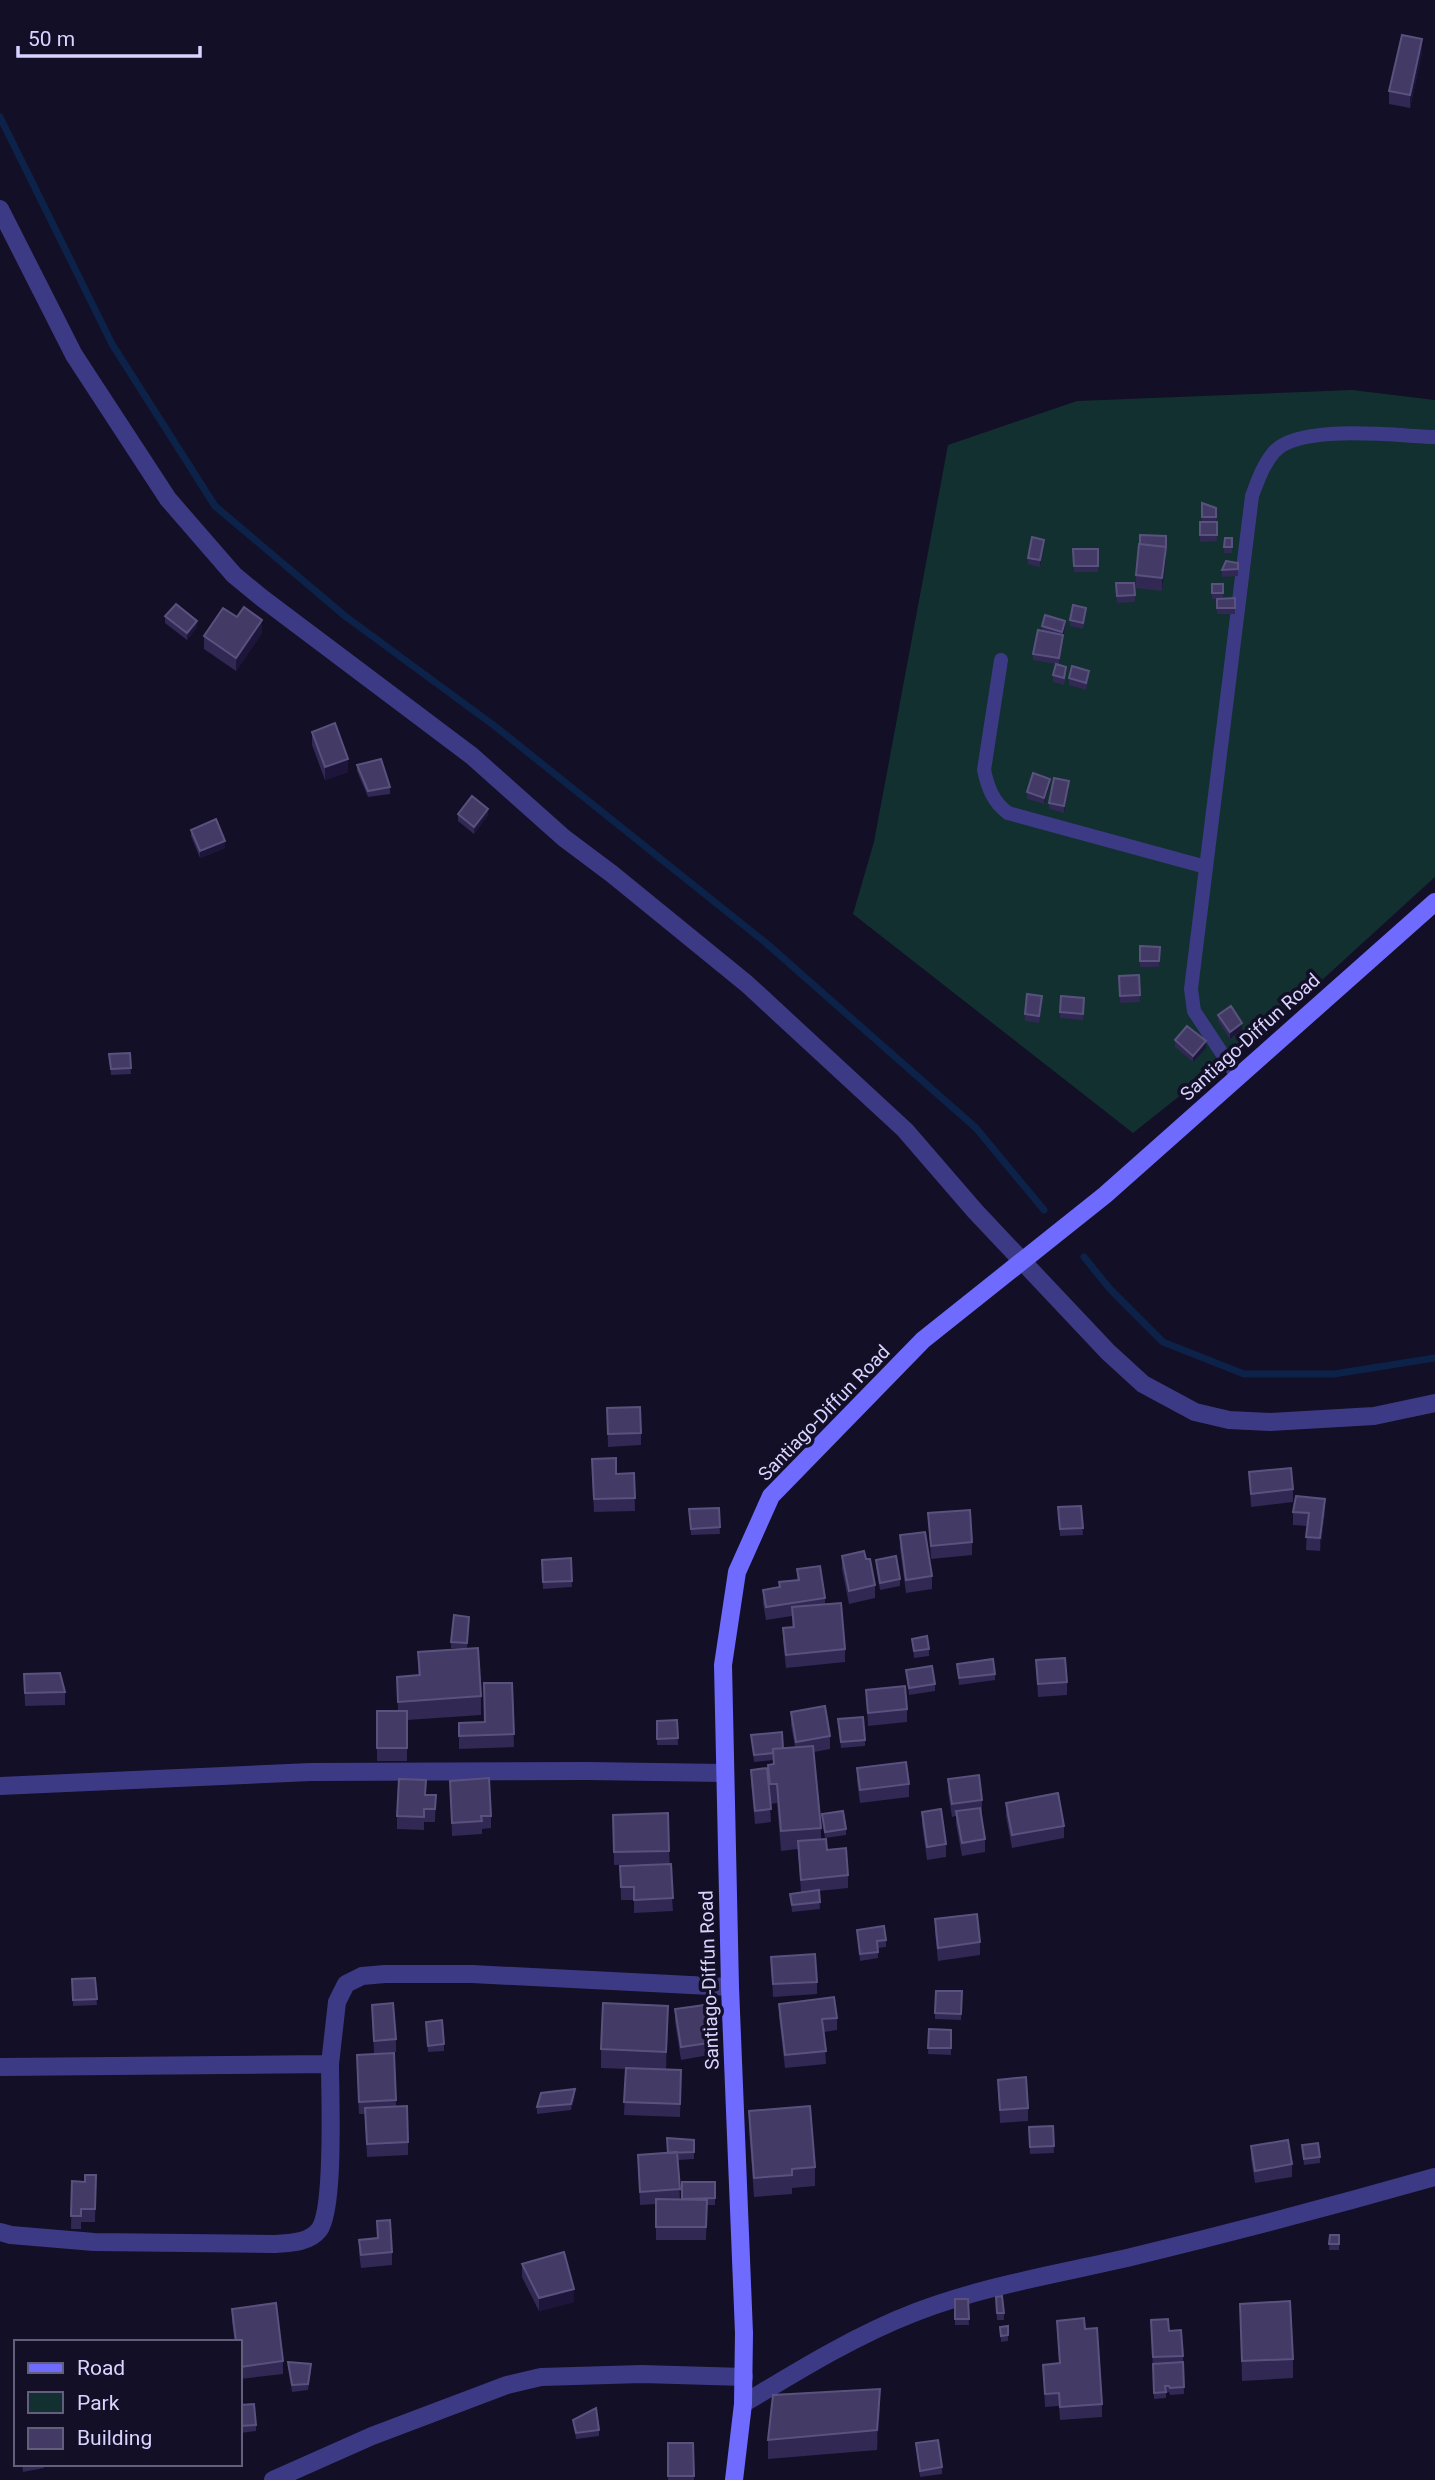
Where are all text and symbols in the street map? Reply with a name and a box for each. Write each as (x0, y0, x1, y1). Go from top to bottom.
scale bar (18, 14, 200, 58)
text: 50 m (28, 27, 75, 51)
street label: Santiago-Diffun Road (1176, 968, 1324, 1106)
street label: Santiago-Diffun Road (753, 1340, 895, 1486)
street label: Santiago-Diffun Road (694, 1890, 724, 2070)
legend (14, 2340, 242, 2466)
text: Road (77, 2356, 125, 2380)
text: Park (77, 2391, 120, 2415)
text: Building (77, 2426, 152, 2450)

